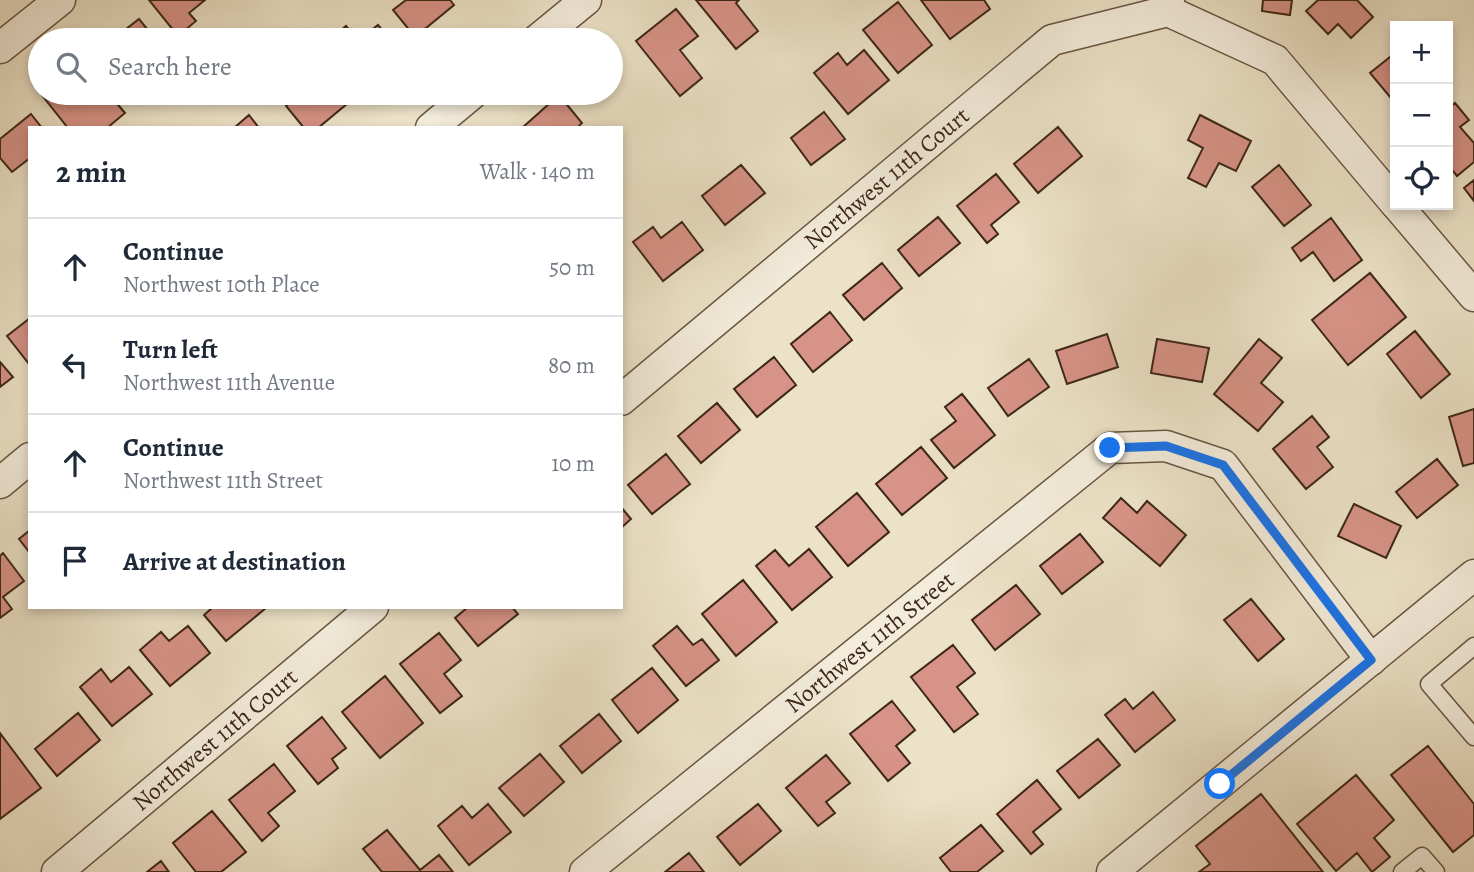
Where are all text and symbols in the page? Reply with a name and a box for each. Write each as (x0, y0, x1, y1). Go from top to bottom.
map controls (1390, 21, 1453, 210)
button: + (1390, 21, 1453, 84)
search box (28, 28, 623, 105)
icon: search (52, 48, 90, 86)
text: Search here (108, 49, 232, 84)
button: − (1390, 84, 1453, 147)
street label: Northwest 11th Court (797, 100, 976, 257)
button: locate (1390, 147, 1453, 210)
text: 2 min (56, 152, 126, 192)
text: Walk · 140 m (480, 156, 595, 187)
text: Continue (123, 234, 224, 269)
icon: ahead (56, 248, 94, 286)
text: 50 m (549, 252, 595, 283)
text: Northwest 10th Place (123, 269, 320, 300)
text: Turn left (123, 332, 218, 367)
icon: left (56, 346, 94, 384)
text: 80 m (548, 350, 595, 381)
text: Northwest 11th Avenue (123, 367, 335, 398)
text: Continue (123, 430, 224, 465)
route end (1094, 432, 1125, 463)
icon: ahead (56, 444, 94, 482)
text: 10 m (551, 448, 595, 479)
text: Northwest 11th Street (123, 465, 323, 496)
icon: arrive (56, 542, 94, 580)
text: Arrive at destination (123, 544, 346, 579)
street label: Northwest 11th Street (778, 564, 961, 720)
street label: Northwest 11th Court (125, 661, 304, 818)
route start (1204, 768, 1235, 799)

